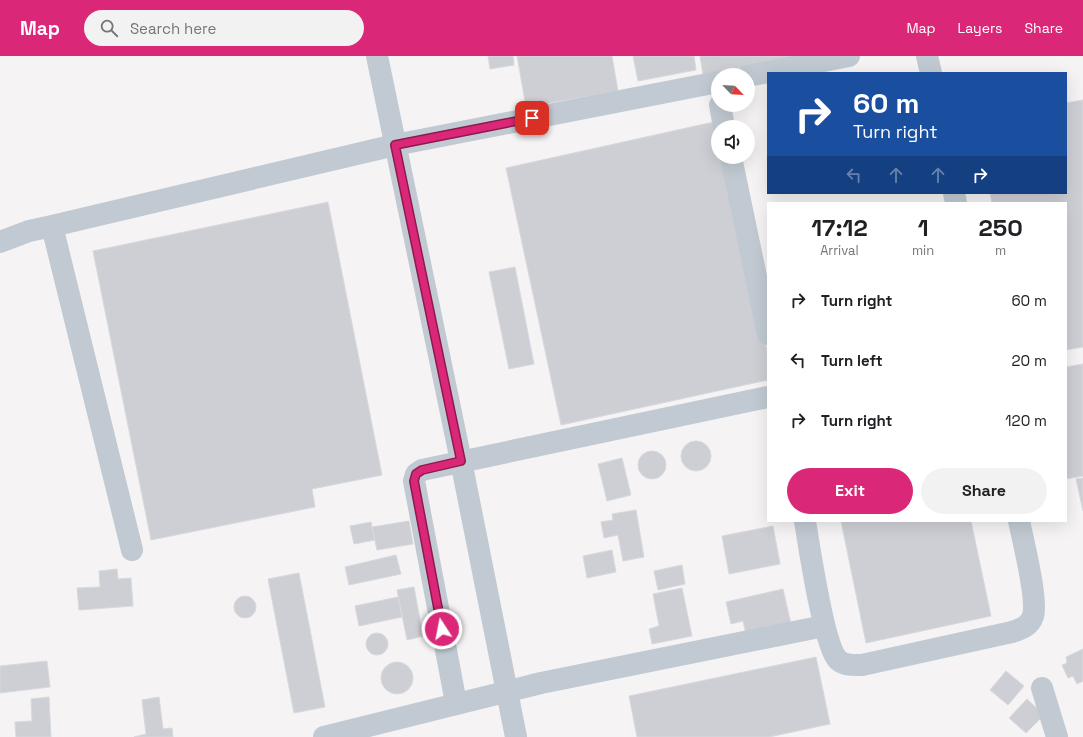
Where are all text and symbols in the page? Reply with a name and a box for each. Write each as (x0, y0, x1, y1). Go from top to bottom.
search box (84, 10, 364, 46)
text: Map (20, 16, 60, 41)
icon: search (98, 17, 120, 39)
text: Search here (130, 19, 216, 38)
text: Map (906, 19, 936, 37)
text: Layers (958, 19, 1002, 37)
text: Share (1024, 19, 1063, 37)
north arrow (711, 68, 755, 112)
map controls (711, 68, 755, 164)
text: 60 m (853, 85, 919, 121)
icon: right (787, 88, 839, 140)
pin (515, 101, 549, 135)
icon: arrive (521, 107, 543, 129)
button: sound (711, 120, 755, 164)
text: Turn right (853, 120, 937, 143)
icon: left (843, 164, 865, 186)
icon: ahead (885, 164, 907, 186)
icon: ahead (927, 164, 949, 186)
icon: right (969, 164, 991, 186)
text: 17:12 (811, 212, 868, 243)
text: 1 (918, 212, 929, 243)
text: 250 (979, 212, 1023, 243)
text: Arrival (820, 242, 859, 259)
text: min (912, 242, 934, 259)
text: m (995, 242, 1006, 259)
icon: right (787, 289, 809, 311)
text: Turn right (821, 291, 892, 310)
text: 60 m (1011, 291, 1047, 310)
icon: left (787, 349, 809, 371)
text: Turn left (821, 351, 883, 370)
text: 20 m (1012, 351, 1047, 370)
icon: right (787, 409, 809, 431)
text: Turn right (821, 411, 892, 430)
text: 120 m (1005, 411, 1047, 430)
button: Exit (787, 468, 913, 514)
button: Share (921, 468, 1047, 514)
position arrow (421, 608, 463, 650)

